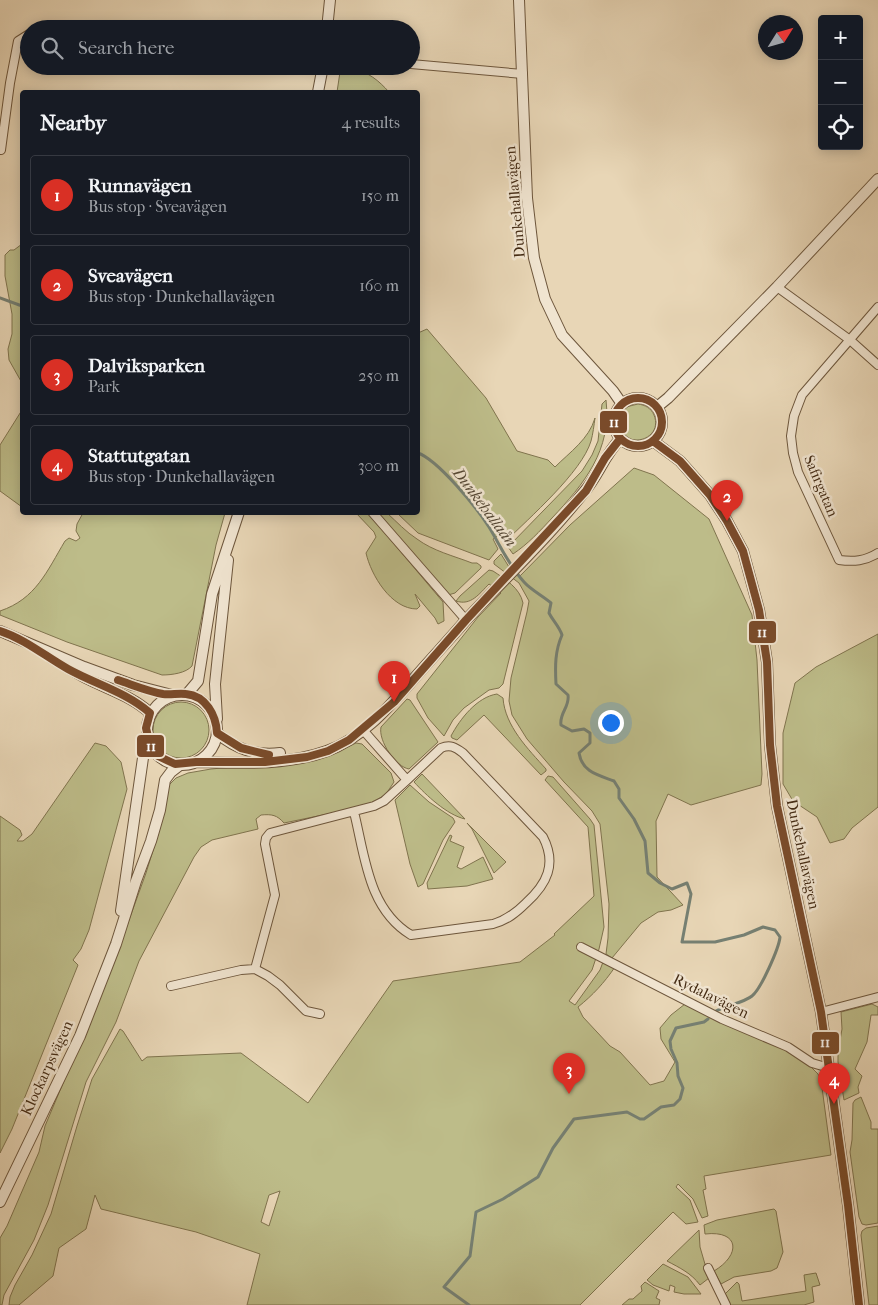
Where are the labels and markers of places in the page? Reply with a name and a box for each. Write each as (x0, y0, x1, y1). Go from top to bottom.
pin: 2 (711, 480, 743, 521)
pin: 1 (378, 661, 410, 702)
pin: 3 (553, 1053, 585, 1094)
pin: 4 (818, 1063, 850, 1104)

